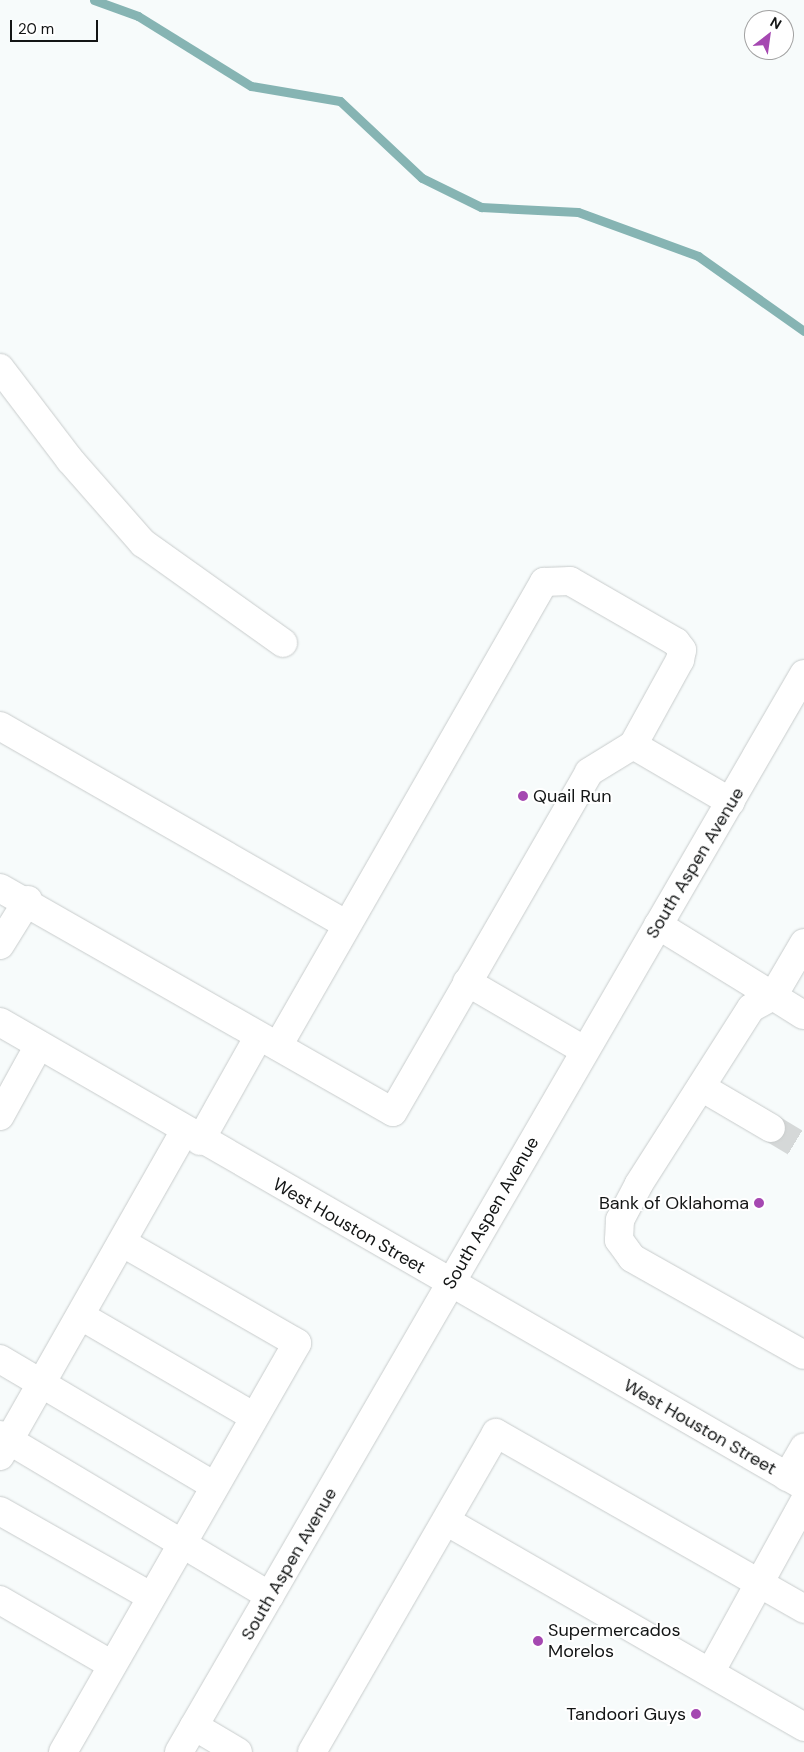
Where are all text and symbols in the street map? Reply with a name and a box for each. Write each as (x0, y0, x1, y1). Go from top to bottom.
scale bar (12, 10, 100, 42)
north arrow (744, 10, 794, 60)
text: N (767, 13, 785, 33)
text: 20 m (18, 19, 54, 39)
street label: South Aspen Avenue (641, 784, 749, 942)
place label: Quail Run (533, 785, 611, 807)
marker: Quail Run (517, 790, 529, 802)
street label: South Aspen Avenue (439, 1133, 543, 1293)
street label: West Houston Street (269, 1173, 429, 1279)
place label: Bank of Oklahoma (599, 1192, 749, 1214)
marker: Bank of Oklahoma (753, 1197, 765, 1209)
street label: West Houston Street (620, 1374, 780, 1480)
street label: South Aspen Avenue (237, 1484, 341, 1644)
place label: Supermercados Morelos (548, 1620, 681, 1662)
marker: Supermercados Morelos (532, 1635, 544, 1647)
place label: Tandoori Guys (566, 1703, 686, 1725)
marker: Tandoori Guys (690, 1708, 702, 1720)

